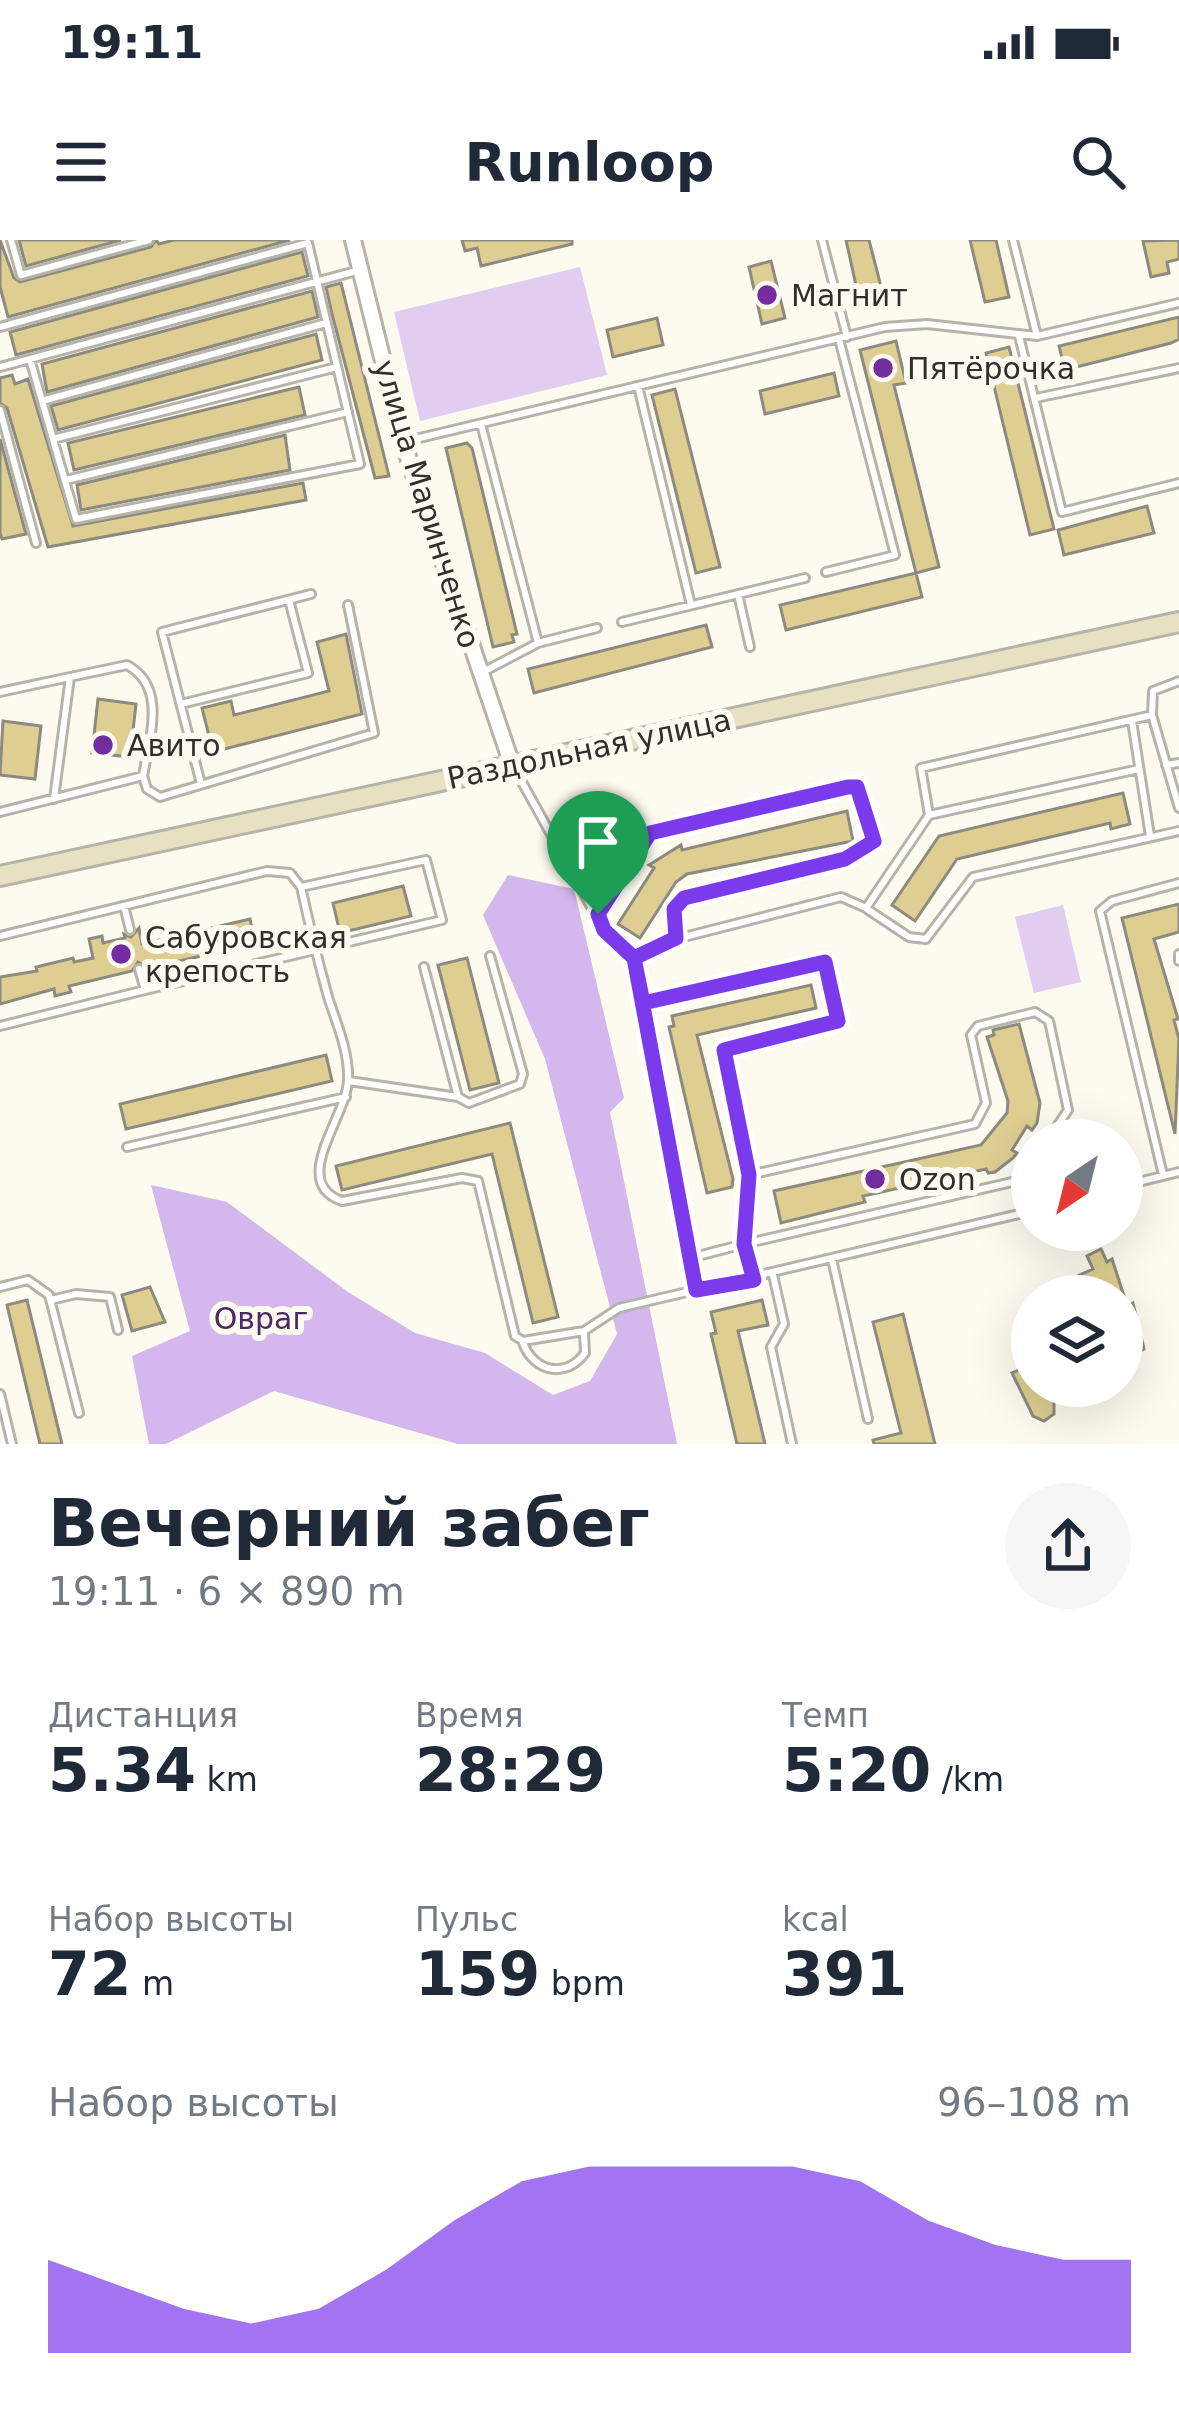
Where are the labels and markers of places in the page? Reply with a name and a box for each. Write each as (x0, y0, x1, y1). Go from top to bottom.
place label: Магнит (791, 278, 908, 313)
marker: Магнит (754, 282, 780, 308)
place label: Пятёрочка (907, 351, 1075, 386)
marker: Пятёрочка (870, 355, 896, 381)
place label: Авито (127, 728, 221, 763)
marker: Авито (90, 732, 116, 758)
pin (547, 791, 649, 914)
place label: Сабуровская крепость (145, 920, 347, 989)
marker: Сабуровская крепость (108, 941, 134, 967)
place label: Ozon (899, 1162, 976, 1197)
marker: Ozon (862, 1166, 888, 1192)

